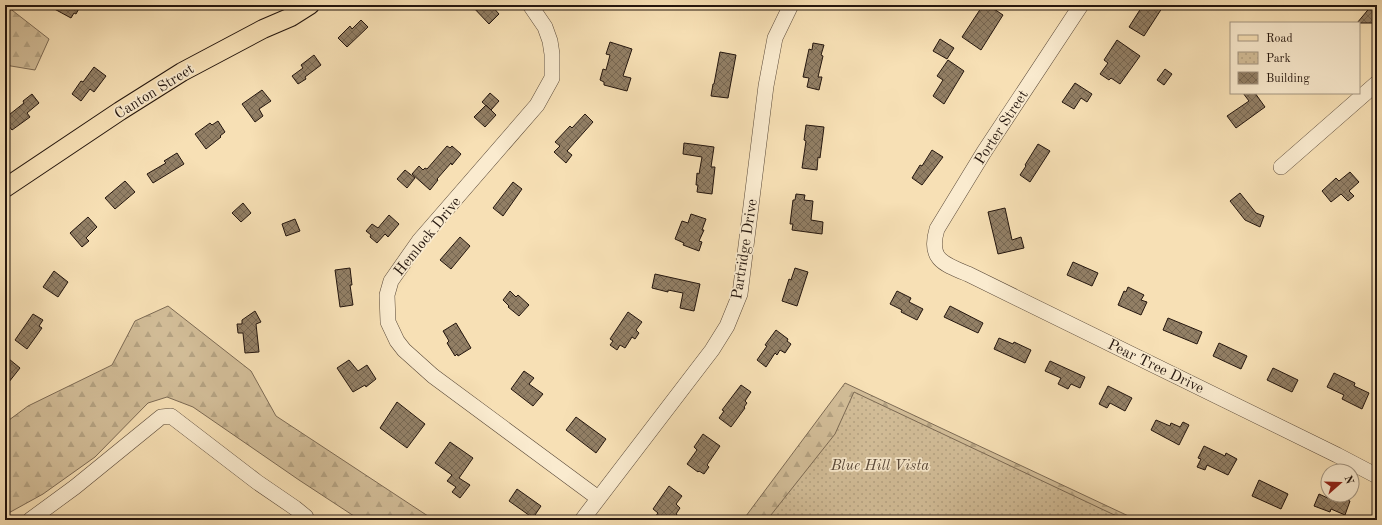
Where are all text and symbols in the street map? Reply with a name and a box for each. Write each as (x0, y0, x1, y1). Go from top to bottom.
legend (1230, 22, 1360, 94)
text: Road (1266, 33, 1293, 45)
text: Park (1266, 53, 1291, 65)
street label: Canton Street (113, 62, 197, 123)
text: Building (1266, 73, 1310, 85)
street label: Porter Street (973, 88, 1032, 168)
street label: Hemlock Drive (392, 195, 464, 279)
street label: Partridge Drive (730, 198, 761, 301)
street label: Pear Tree Drive (1105, 338, 1206, 397)
park label: Blue Hill Vista (830, 459, 929, 474)
north arrow (1320, 463, 1360, 503)
text: N (1341, 474, 1355, 486)

